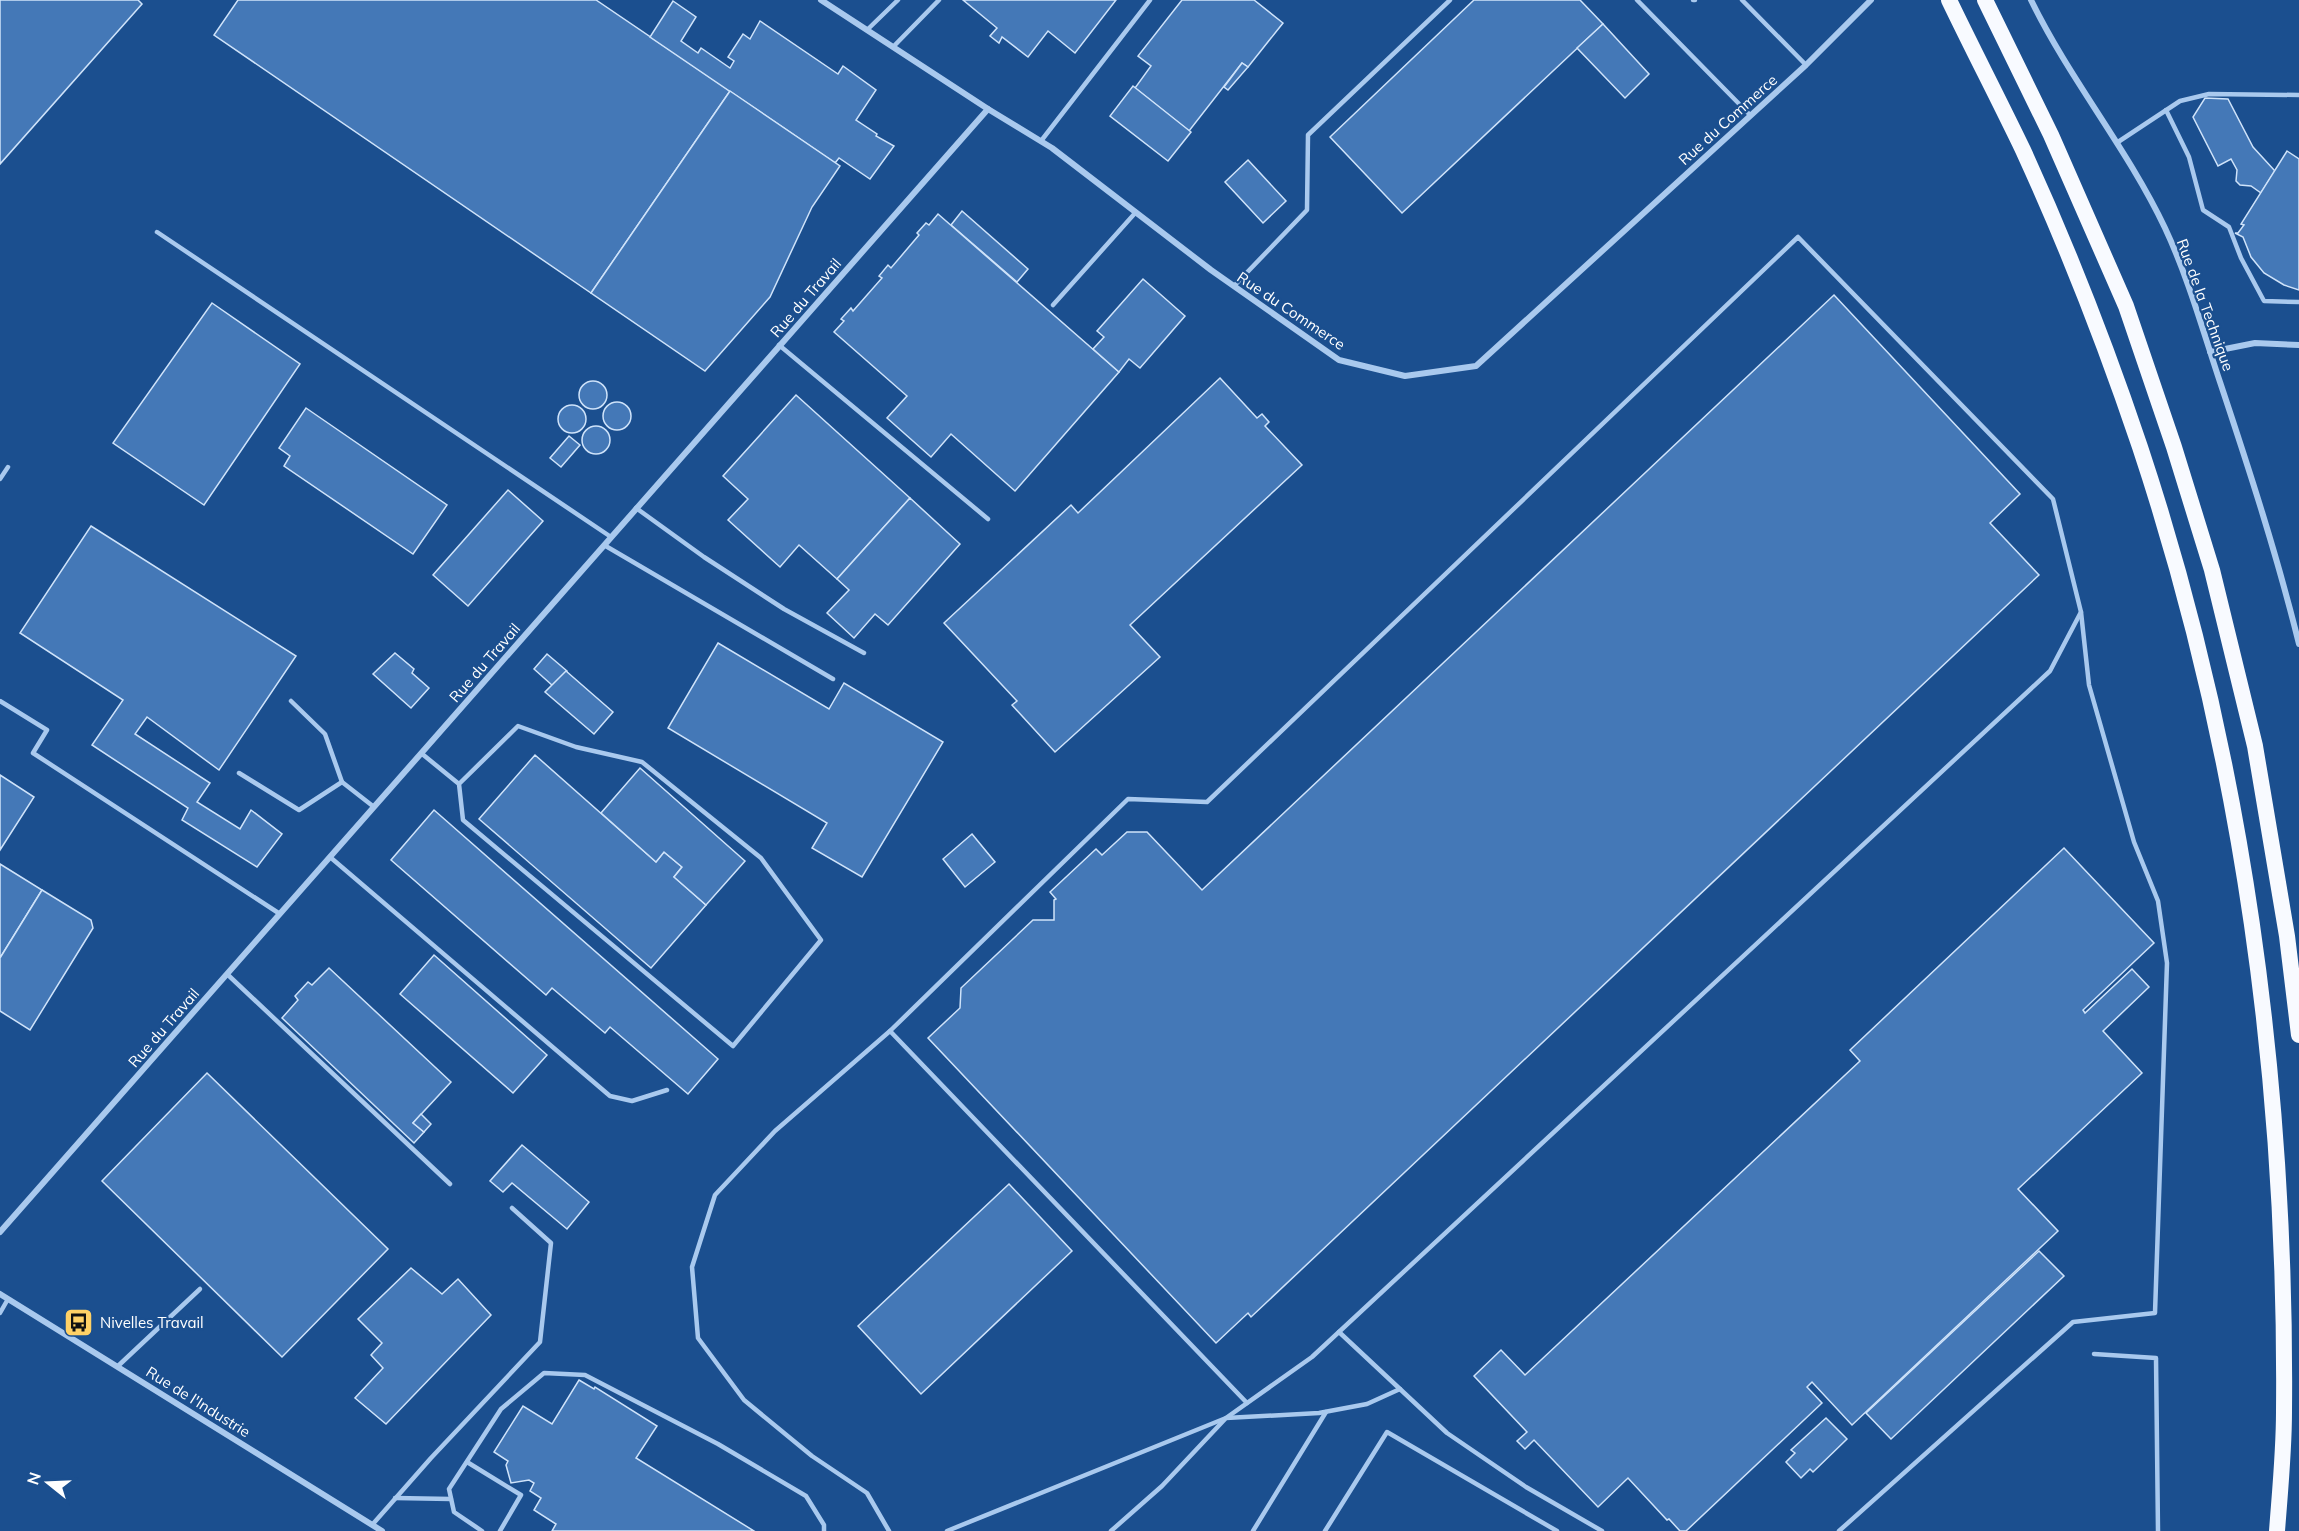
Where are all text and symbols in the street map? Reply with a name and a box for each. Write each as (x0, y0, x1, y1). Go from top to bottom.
street label: Rue du Commerce (1674, 70, 1781, 169)
street label: Rue de la Technique (2173, 236, 2238, 373)
street label: Rue du Travail (766, 254, 845, 341)
street label: Rue du Commerce (1234, 267, 1349, 354)
street label: Rue du Travail (445, 619, 524, 706)
street label: Rue du Travail (124, 984, 203, 1071)
bus stop icon: Nivelles Travail (63, 1307, 95, 1339)
place label: Nivelles Travail (100, 1313, 204, 1332)
street label: Rue de l'Industrie (143, 1362, 254, 1441)
north arrow (18, 1453, 78, 1513)
text: N (22, 1470, 45, 1487)

